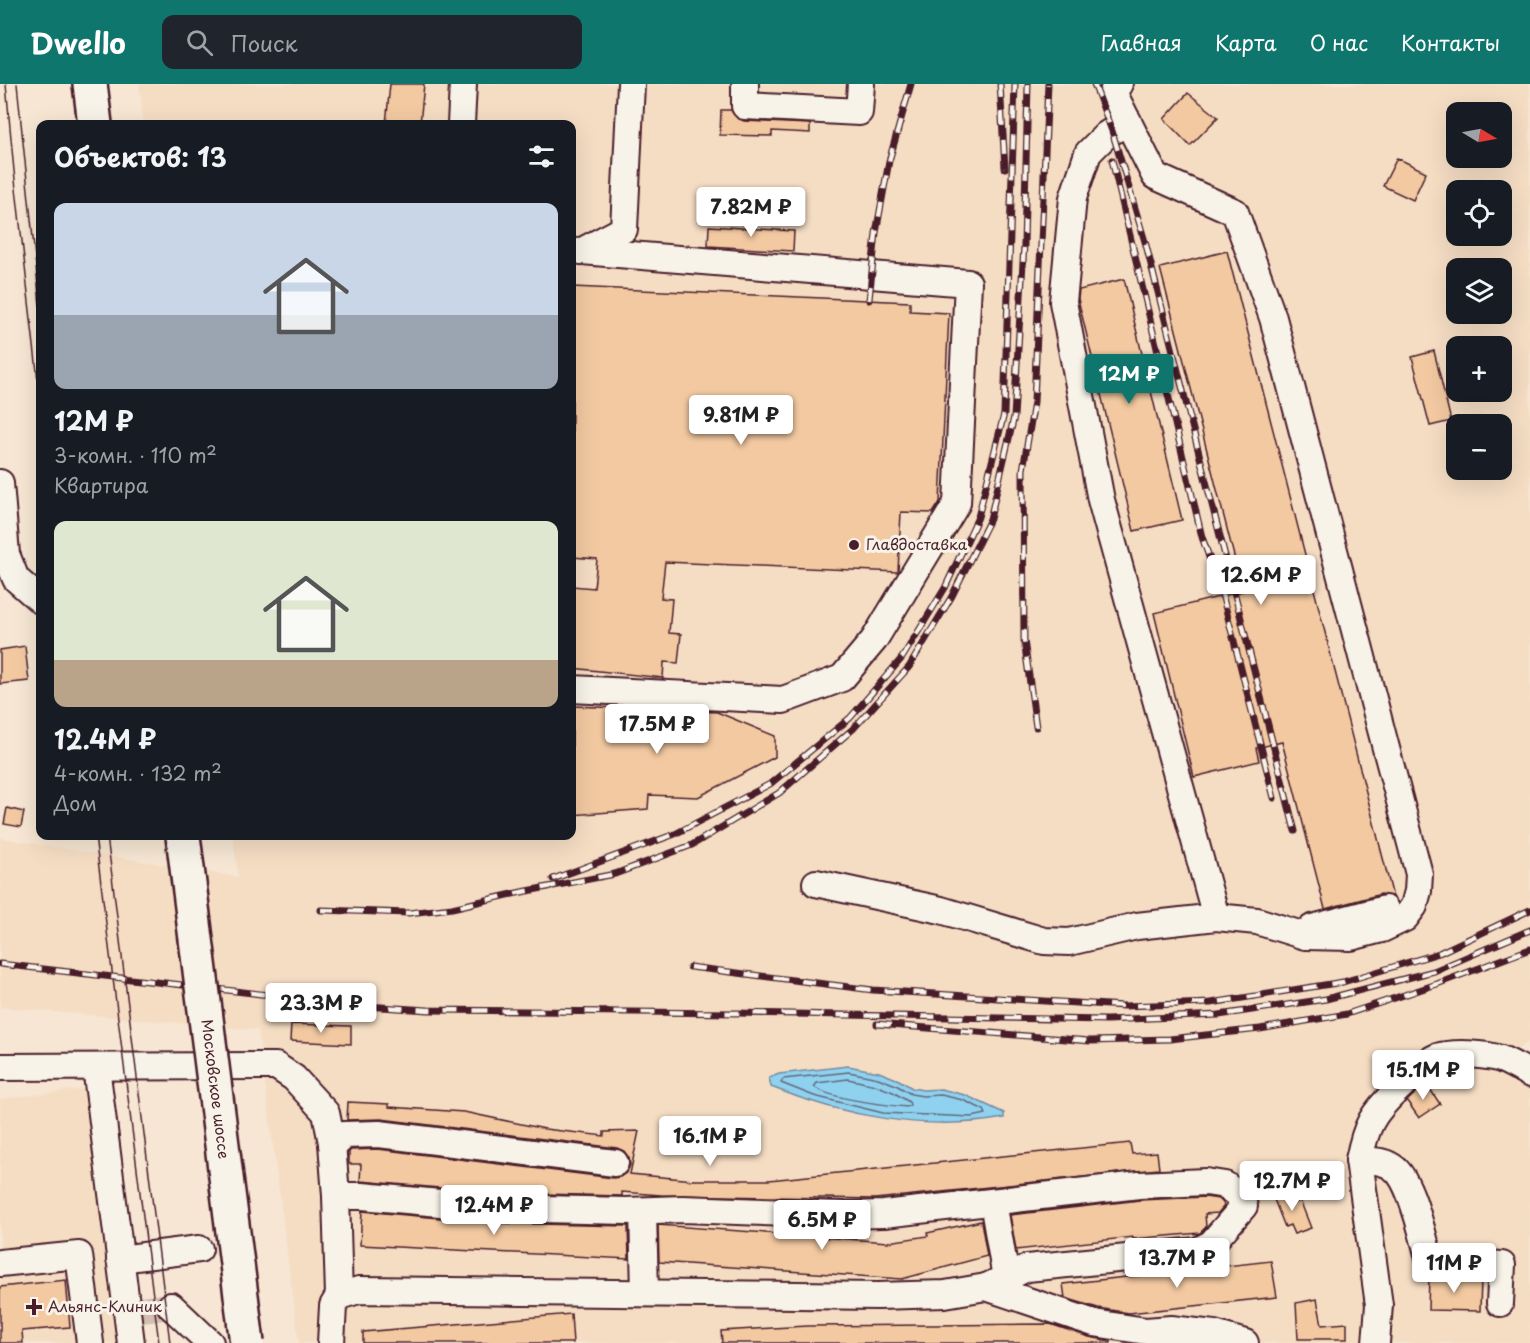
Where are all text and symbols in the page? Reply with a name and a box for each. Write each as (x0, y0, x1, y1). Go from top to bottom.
search box (162, 15, 582, 69)
text: Dwello (30, 21, 126, 64)
icon: search (183, 26, 216, 59)
text: Поиск (231, 26, 298, 59)
text: Главная (1101, 26, 1182, 58)
text: Карта (1215, 26, 1277, 58)
text: О нас (1310, 26, 1368, 58)
text: Контакты (1401, 26, 1500, 58)
north arrow (1446, 102, 1512, 168)
map controls (1446, 102, 1512, 480)
text: Объектов: 13 (54, 137, 227, 176)
icon: filters (525, 140, 558, 173)
button: locate (1446, 180, 1512, 246)
pin: 7.82M ₽ (696, 187, 806, 238)
text: 7.82M ₽ (710, 191, 792, 221)
icon: home (252, 242, 360, 350)
button: layers (1446, 258, 1512, 324)
button: + (1446, 336, 1512, 402)
pin: 12M ₽ (1087, 354, 1171, 405)
text: 12M ₽ (1098, 358, 1160, 388)
pin: 9.81M ₽ (686, 395, 796, 446)
text: 9.81M ₽ (703, 399, 779, 429)
text: 12M ₽ (54, 401, 133, 440)
button: − (1446, 414, 1512, 480)
text: 3-комн. · 110 m² (54, 440, 217, 470)
text: Квартира (54, 470, 148, 500)
place label: Главдоставка (866, 532, 968, 555)
marker: Главдоставка (847, 538, 861, 552)
pin: 12.6M ₽ (1206, 555, 1316, 606)
text: 12.6M ₽ (1221, 559, 1301, 589)
icon: home (252, 560, 360, 668)
pin: 17.5M ₽ (602, 704, 712, 755)
text: 17.5M ₽ (619, 708, 695, 738)
text: 12.4M ₽ (54, 719, 156, 758)
text: 4-комн. · 132 m² (54, 758, 222, 788)
text: Дом (54, 788, 97, 818)
pin: 23.3M ₽ (266, 983, 376, 1034)
text: 23.3M ₽ (279, 987, 363, 1017)
street label: Московское шоссе (197, 1018, 236, 1160)
pin: 15.1M ₽ (1368, 1050, 1478, 1101)
text: 15.1M ₽ (1386, 1054, 1460, 1084)
pin: 16.1M ₽ (655, 1116, 765, 1167)
text: 16.1M ₽ (673, 1120, 747, 1150)
pin: 12.7M ₽ (1237, 1161, 1347, 1212)
text: 12.7M ₽ (1254, 1165, 1330, 1195)
pin: 12.4M ₽ (439, 1185, 549, 1236)
text: 12.4M ₽ (455, 1189, 533, 1219)
pin: 6.5M ₽ (773, 1200, 871, 1251)
text: 6.5M ₽ (788, 1204, 856, 1234)
pin: 13.7M ₽ (1122, 1238, 1232, 1289)
text: 13.7M ₽ (1139, 1242, 1216, 1272)
pin: 11M ₽ (1412, 1243, 1496, 1294)
text: 11M ₽ (1426, 1247, 1482, 1277)
place label: Альянс-Клиник (48, 1294, 162, 1317)
marker: Альянс-Клиник (25, 1298, 43, 1316)

